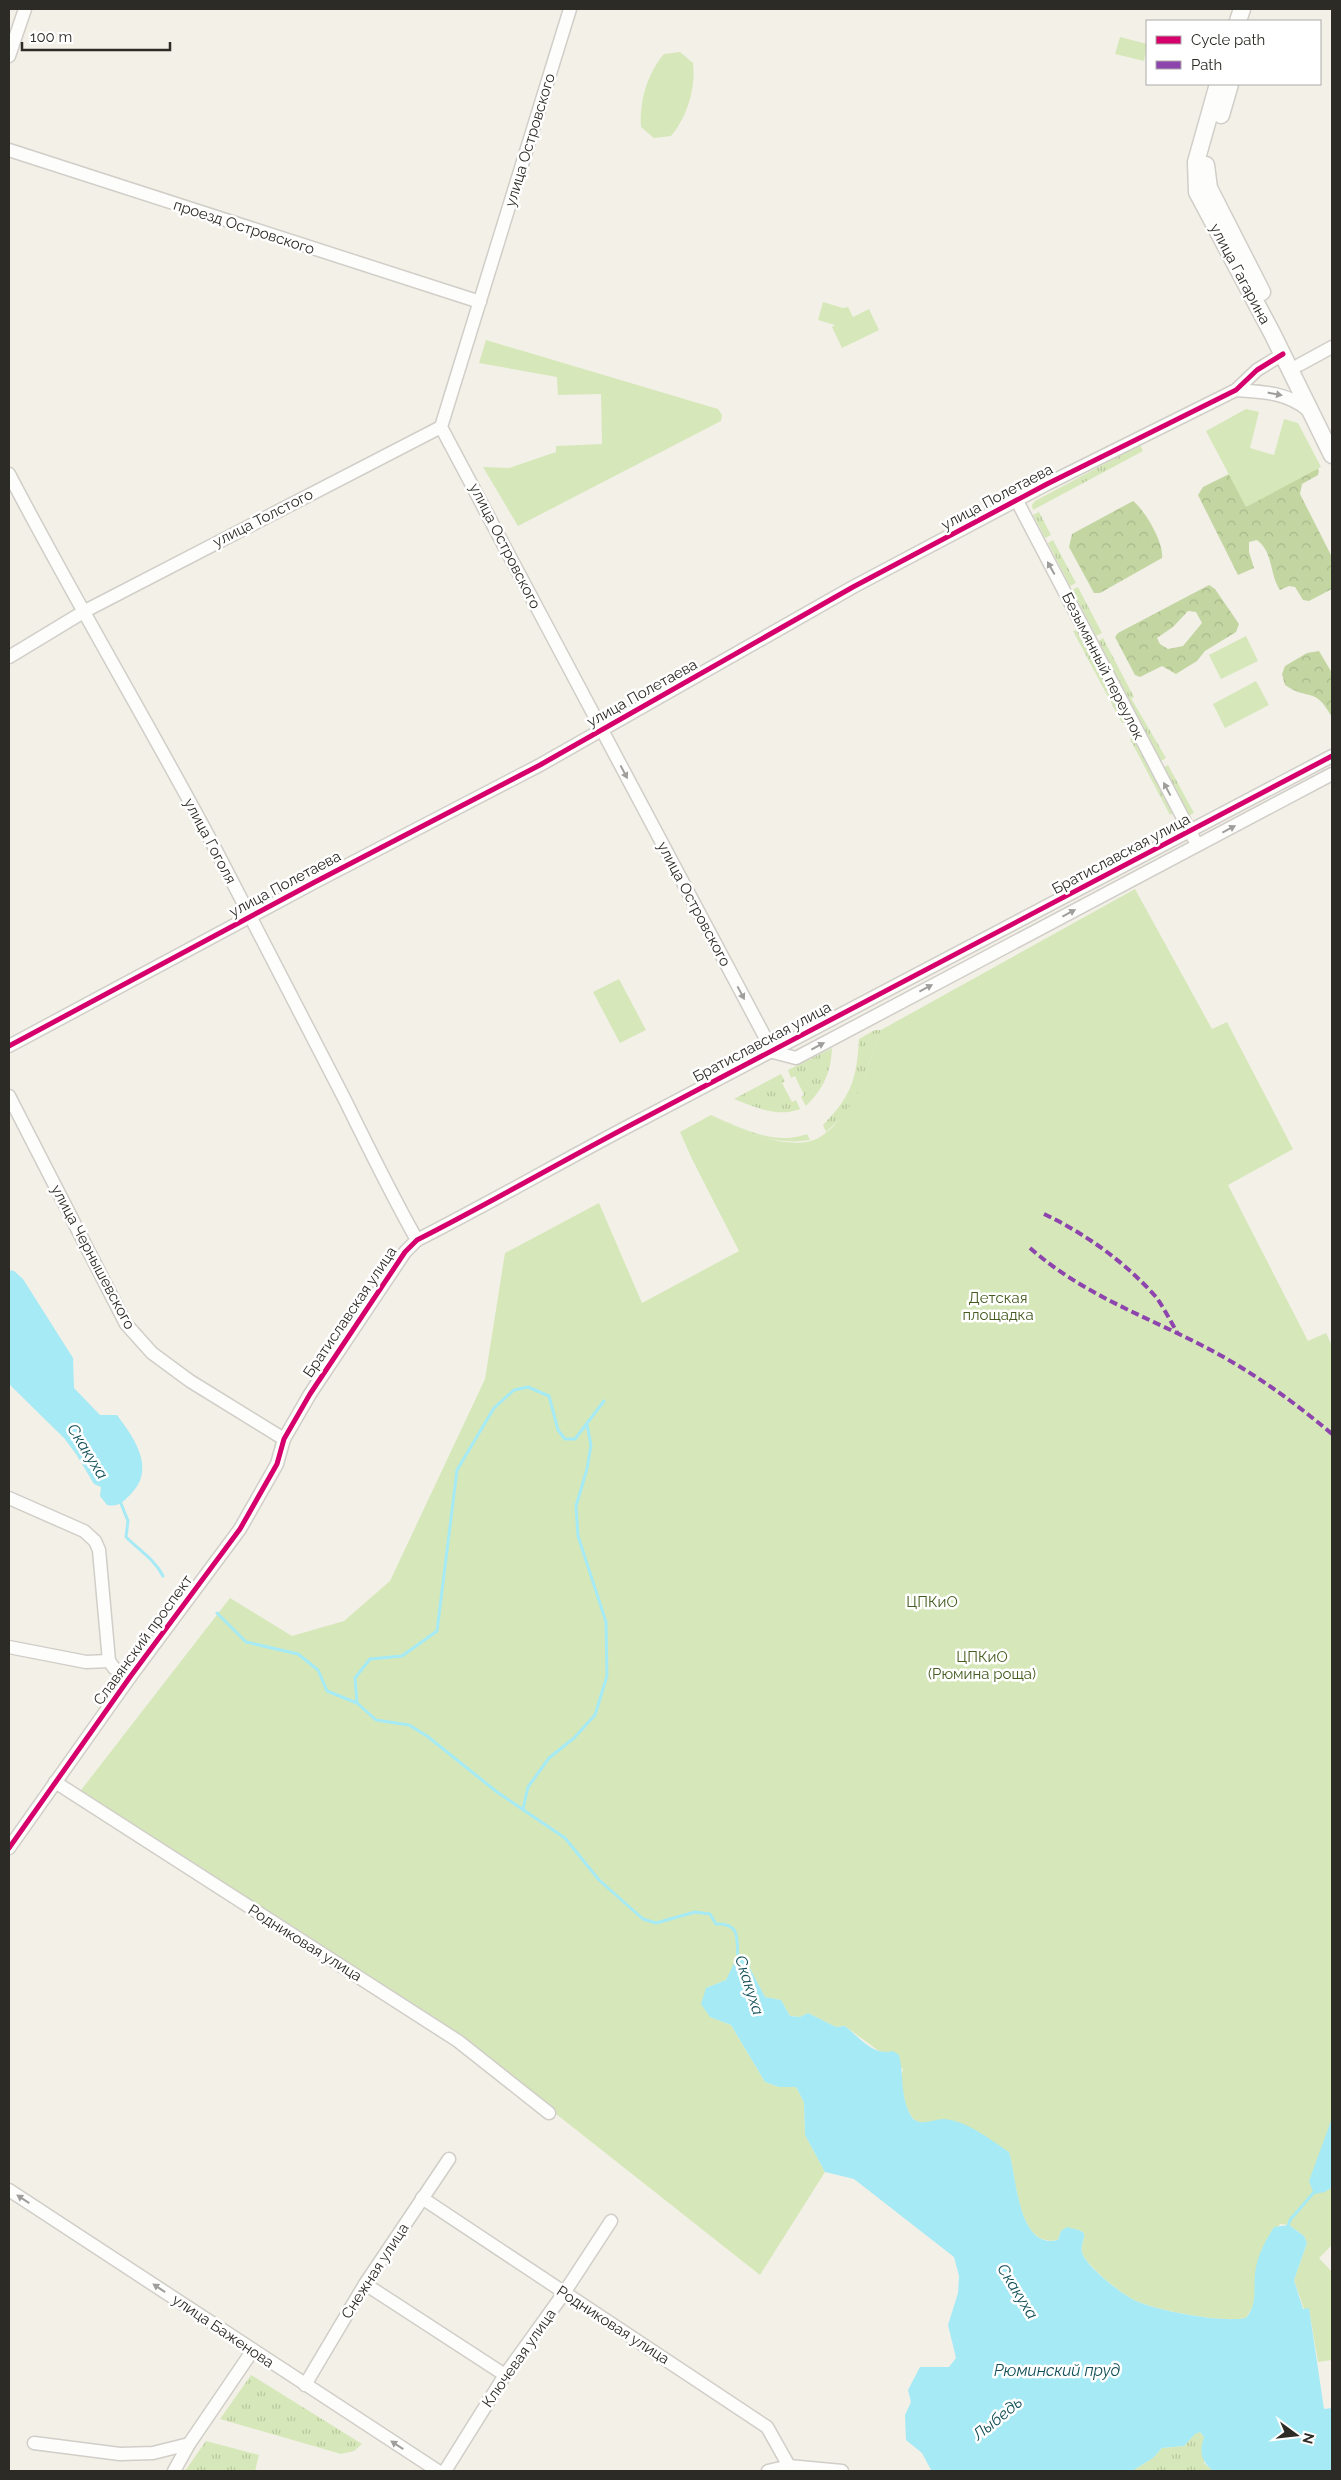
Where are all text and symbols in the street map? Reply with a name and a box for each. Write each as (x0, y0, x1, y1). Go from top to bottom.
scale bar (22, 20, 170, 52)
legend (1146, 20, 1321, 85)
text: 100 m (30, 28, 72, 46)
text: Cycle path (1191, 31, 1265, 49)
text: Path (1191, 56, 1222, 74)
street label: улица Островского (501, 71, 559, 209)
street label: проезд Островского (171, 196, 317, 258)
street label: улица Гагарина (1206, 221, 1274, 327)
one-way arrow (1267, 390, 1283, 398)
street label: улица Полетаева (938, 460, 1056, 534)
street label: улица Островского (465, 480, 545, 612)
street label: улица Толстого (210, 485, 316, 551)
one-way arrow (1047, 561, 1056, 574)
street label: Безымянный переулок (1058, 589, 1148, 743)
street label: улица Полетаева (584, 655, 700, 731)
one-way arrow (620, 765, 628, 780)
one-way arrow (1163, 782, 1171, 796)
street label: улица Гоголя (180, 795, 240, 887)
street label: Братиславская улица (1049, 810, 1193, 898)
one-way arrow (1221, 825, 1236, 833)
street label: улица Островского (653, 839, 735, 970)
street label: улица Полетаева (226, 847, 344, 921)
one-way arrow (1062, 909, 1077, 917)
one-way arrow (918, 984, 933, 992)
one-way arrow (737, 987, 746, 1000)
street label: Братиславская улица (690, 998, 834, 1086)
one-way arrow (811, 1042, 825, 1050)
street label: улица Чернышевского (47, 1182, 139, 1332)
street label: Братиславская улица (300, 1243, 400, 1381)
park label: Детская площадка (962, 1289, 1034, 1324)
water label: Скакуха (63, 1420, 112, 1483)
street label: Славянский проспект (90, 1571, 196, 1709)
park label: ЦПКиО (906, 1593, 958, 1611)
park label: ЦПКиО (Рюмина роща) (928, 1648, 1036, 1683)
street label: Родниковая улица (245, 1901, 365, 1985)
water label: Скакуха (731, 1953, 768, 2018)
one-way arrow (16, 2194, 29, 2204)
street label: Снежная улица (337, 2220, 413, 2322)
water label: Скакуха (993, 2260, 1042, 2323)
street label: Родниковая улица (553, 2282, 673, 2368)
one-way arrow (152, 2283, 166, 2293)
street label: улица Баженова (169, 2290, 277, 2372)
street label: Ключевая улица (478, 2305, 560, 2411)
water label: Рюминский пруд (994, 2361, 1120, 2380)
water label: Лыбедь (968, 2393, 1026, 2445)
north arrow (1271, 2410, 1321, 2460)
text: N (1299, 2431, 1318, 2446)
one-way arrow (390, 2440, 404, 2450)

